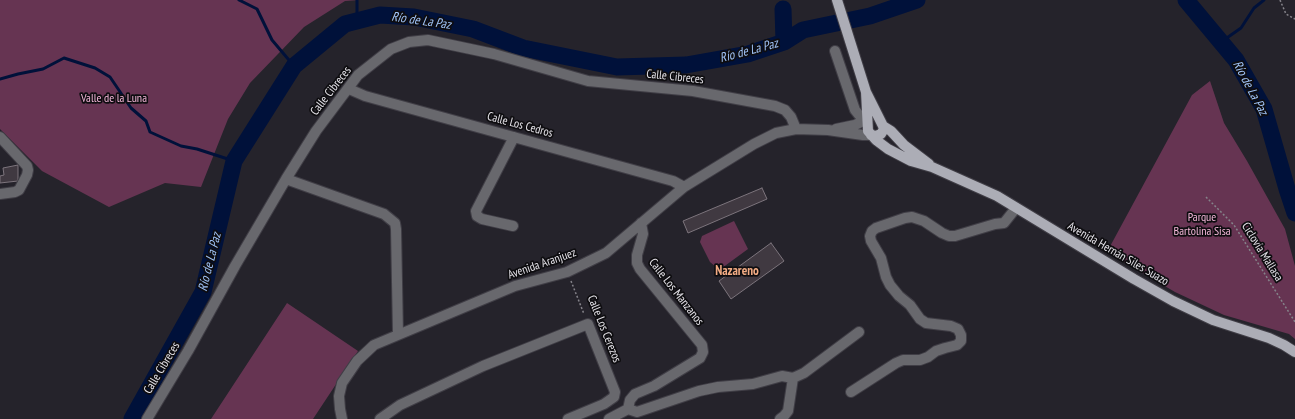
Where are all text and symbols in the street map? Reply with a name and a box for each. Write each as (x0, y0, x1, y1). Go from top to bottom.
water label: Río de La Paz (390, 9, 452, 33)
water label: Río de La Paz (718, 36, 780, 66)
water label: Río de La Paz (1229, 58, 1271, 118)
street label: Calle Cibreces (308, 64, 354, 118)
street label: Calle Cibreces (646, 67, 704, 87)
park label: Valle de la Luna (81, 92, 147, 106)
street label: Calle Los Cedros (486, 109, 554, 141)
park label: Parque Bartolina Sisa (1173, 211, 1231, 239)
street label: Avenida Hernán Siles Suazo (1065, 219, 1171, 289)
street label: Ciclovía Mallasa (1238, 220, 1286, 284)
water label: Río de La Paz (195, 231, 225, 293)
street label: Avenida Aranjuez (506, 246, 578, 282)
street label: Calle Los Manzanos (645, 256, 707, 328)
district label: Nazareno (715, 263, 759, 279)
street label: Calle Los Cerezos (584, 293, 624, 365)
street label: Calle Cibreces (141, 340, 183, 396)

